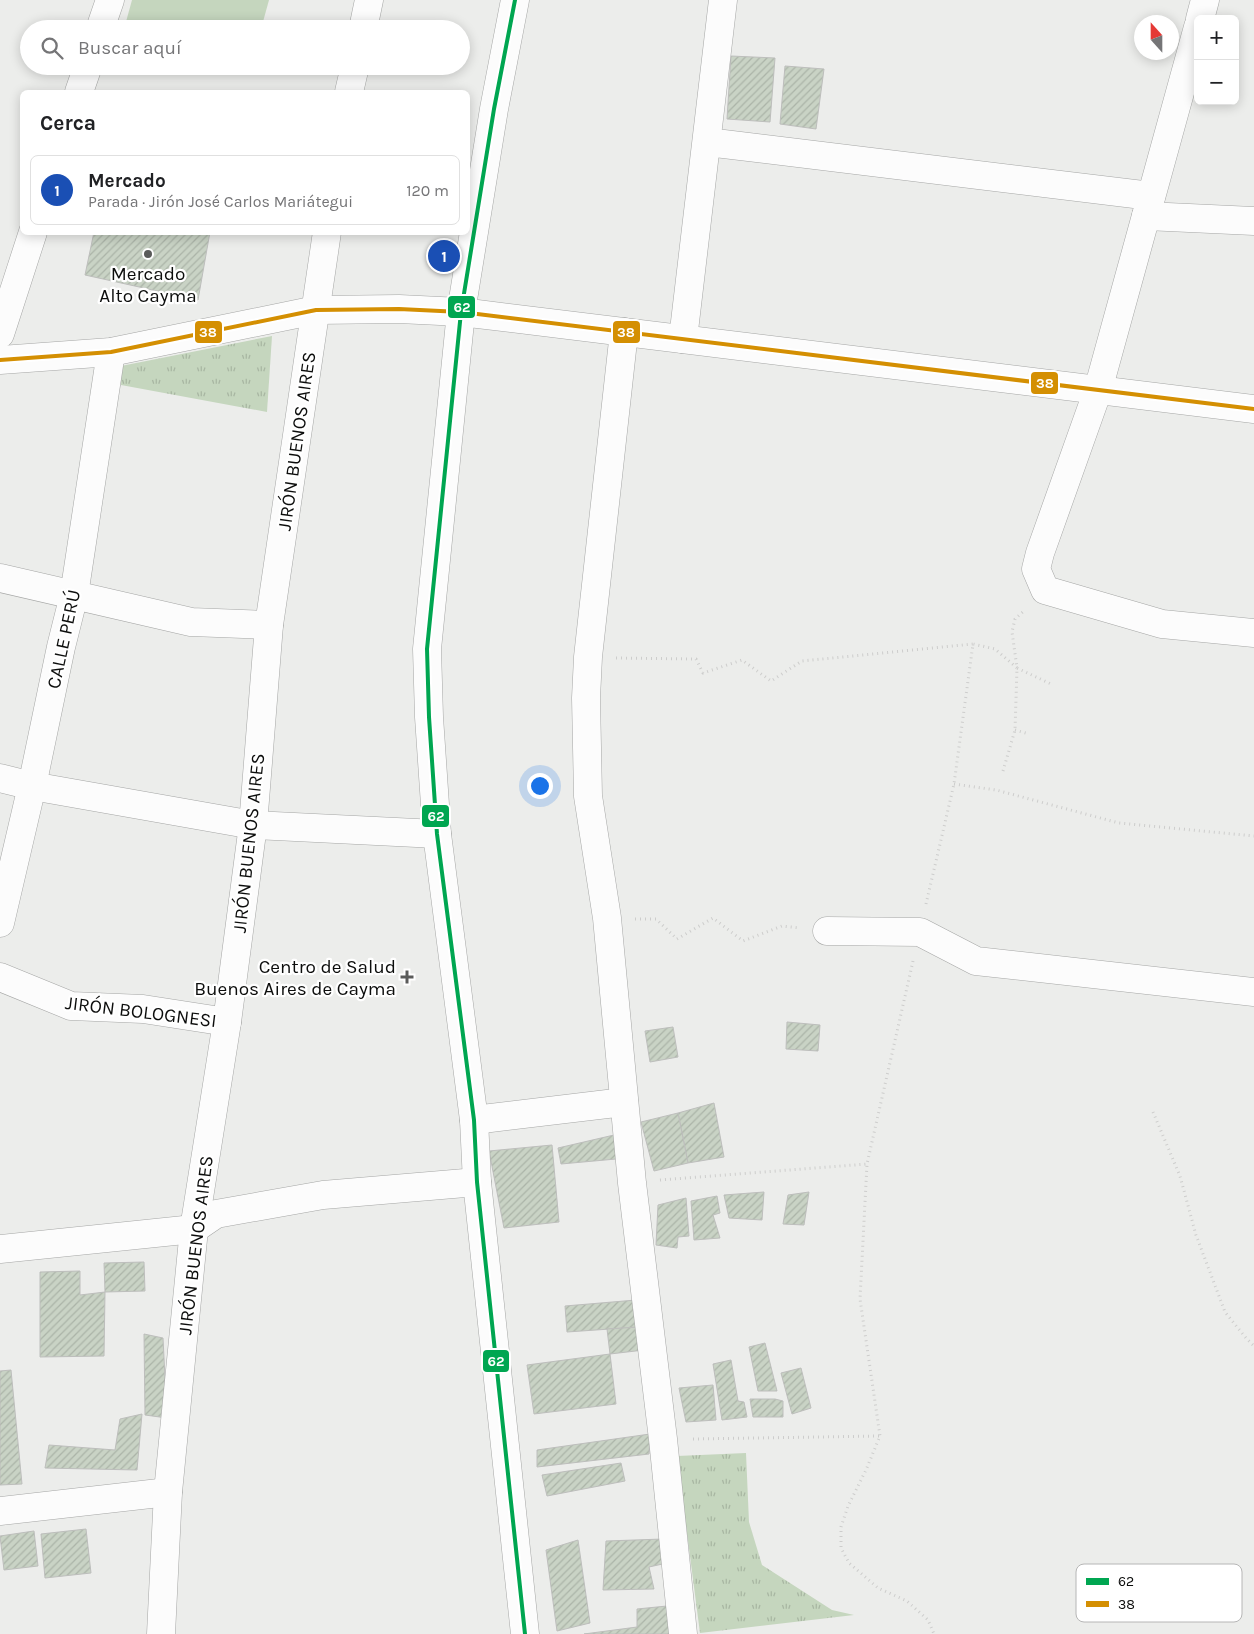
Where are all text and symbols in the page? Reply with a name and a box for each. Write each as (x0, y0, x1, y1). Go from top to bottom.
north arrow (1134, 15, 1179, 60)
map controls (1194, 15, 1239, 105)
button: + (1194, 15, 1239, 60)
search box (20, 20, 470, 75)
icon: search (38, 34, 66, 62)
text: Buscar aquí (78, 37, 182, 59)
button: − (1194, 60, 1239, 105)
text: Cerca (40, 111, 96, 135)
text: Mercado (88, 170, 166, 192)
text: 1 (54, 181, 60, 200)
text: 120 m (406, 181, 449, 200)
text: Parada · Jirón José Carlos Mariátegui (88, 192, 353, 211)
pin: 1 (428, 237, 460, 275)
marker: Mercado Alto Cayma (142, 248, 154, 260)
place label: Mercado Alto Cayma (99, 263, 197, 307)
line badge: 62 (447, 295, 476, 319)
text: 62 (454, 299, 470, 316)
line badge: 38 (194, 320, 223, 344)
line badge: 38 (612, 320, 641, 344)
text: 38 (199, 324, 217, 341)
text: 38 (617, 324, 635, 341)
street label: JIRÓN BUENOS AIRES (273, 350, 320, 532)
line badge: 38 (1030, 371, 1059, 395)
text: 38 (1036, 375, 1054, 392)
street label: CALLE PERÚ (42, 587, 85, 691)
street label: JIRÓN BUENOS AIRES (228, 752, 269, 934)
your location (527, 773, 553, 799)
line badge: 62 (421, 804, 450, 828)
text: 62 (428, 808, 444, 825)
place label: Centro de Salud Buenos Aires de Cayma (194, 956, 396, 1000)
marker: Centro de Salud Buenos Aires de Cayma (400, 970, 414, 984)
street label: JIRÓN BOLOGNESI (64, 991, 218, 1032)
street label: JIRÓN BUENOS AIRES (173, 1154, 218, 1336)
line badge: 62 (482, 1349, 510, 1373)
text: 62 (488, 1353, 504, 1370)
legend (1076, 1564, 1242, 1622)
text: 62 (1118, 1573, 1134, 1590)
text: 38 (1118, 1596, 1135, 1613)

